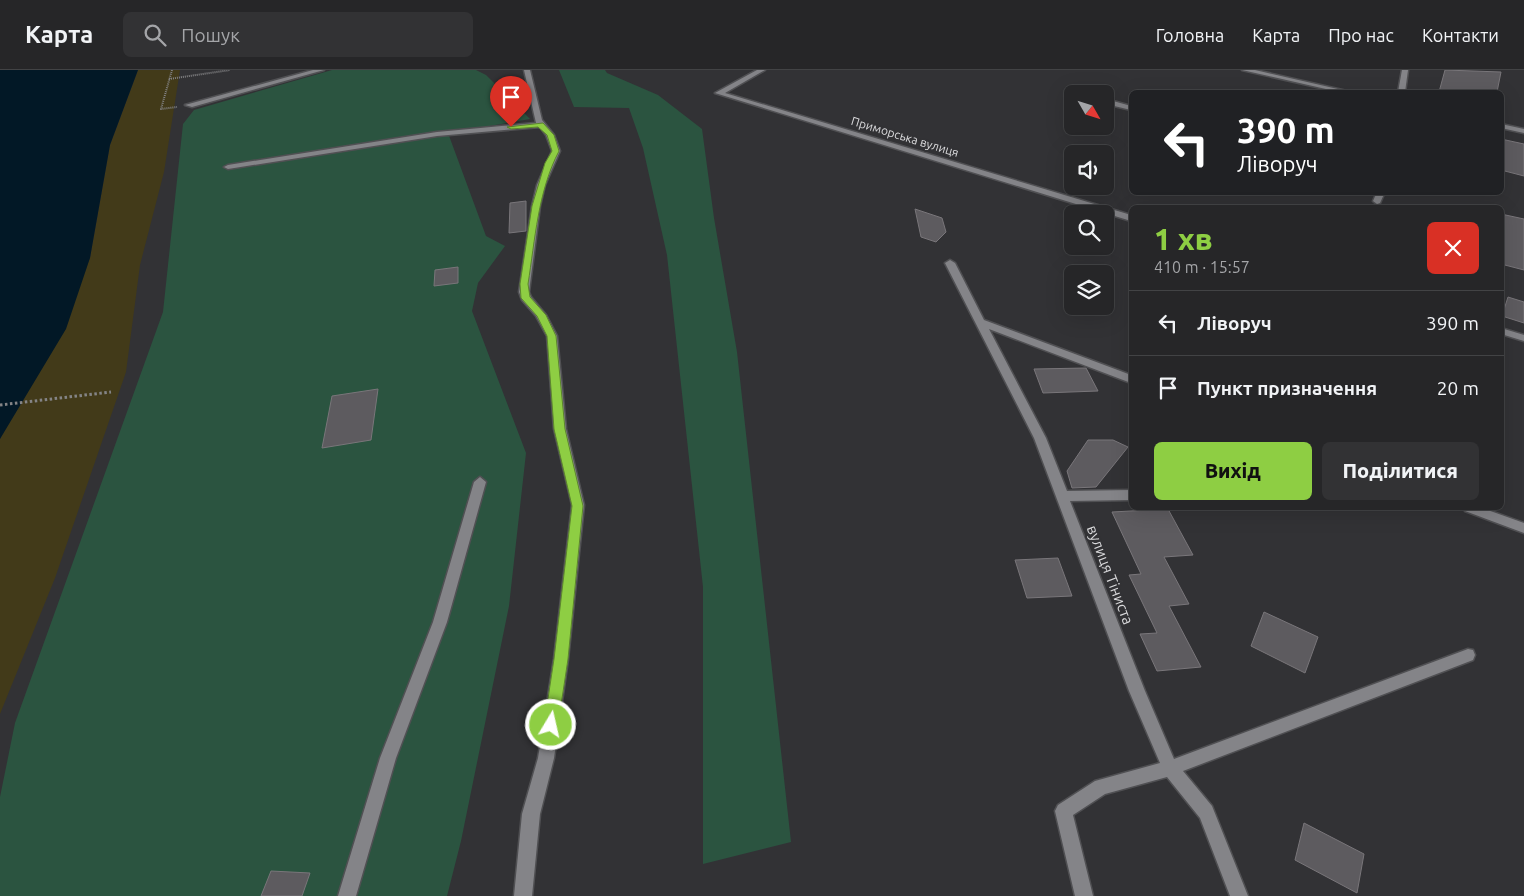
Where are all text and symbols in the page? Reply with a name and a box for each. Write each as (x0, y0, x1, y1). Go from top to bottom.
search box (123, 12, 473, 57)
text: Карта (25, 21, 93, 48)
icon: search (141, 21, 169, 49)
text: Пошук (181, 24, 240, 46)
text: Головна (1156, 25, 1224, 45)
text: Карта (1252, 25, 1300, 45)
text: Про нас (1328, 25, 1394, 45)
text: Контакти (1422, 25, 1499, 45)
pin (490, 76, 532, 127)
icon: arrive (497, 83, 525, 111)
north arrow (1064, 85, 1114, 135)
map controls (1064, 85, 1114, 315)
icon: left (1154, 110, 1219, 175)
text: 390 m (1237, 110, 1335, 150)
street label: Приморська вулиця (850, 114, 961, 159)
button: sound (1064, 145, 1114, 195)
text: Ліворуч (1237, 151, 1318, 176)
button: search (1064, 205, 1114, 255)
text: 1 хв (1154, 222, 1213, 256)
button: close (1427, 222, 1479, 274)
text: 410 m · 15:57 (1154, 258, 1250, 276)
button: layers (1064, 265, 1114, 315)
icon: left (1154, 309, 1182, 337)
text: Ліворуч (1197, 312, 1271, 334)
text: 390 m (1426, 312, 1479, 334)
icon: arrive (1154, 374, 1182, 402)
text: Пункт призначення (1197, 377, 1377, 399)
text: 20 m (1437, 377, 1479, 399)
button: Вихід (1154, 442, 1312, 500)
button: Поділитися (1322, 442, 1479, 500)
street label: вулиця Тіниста (1084, 523, 1137, 627)
position arrow (524, 698, 576, 750)

